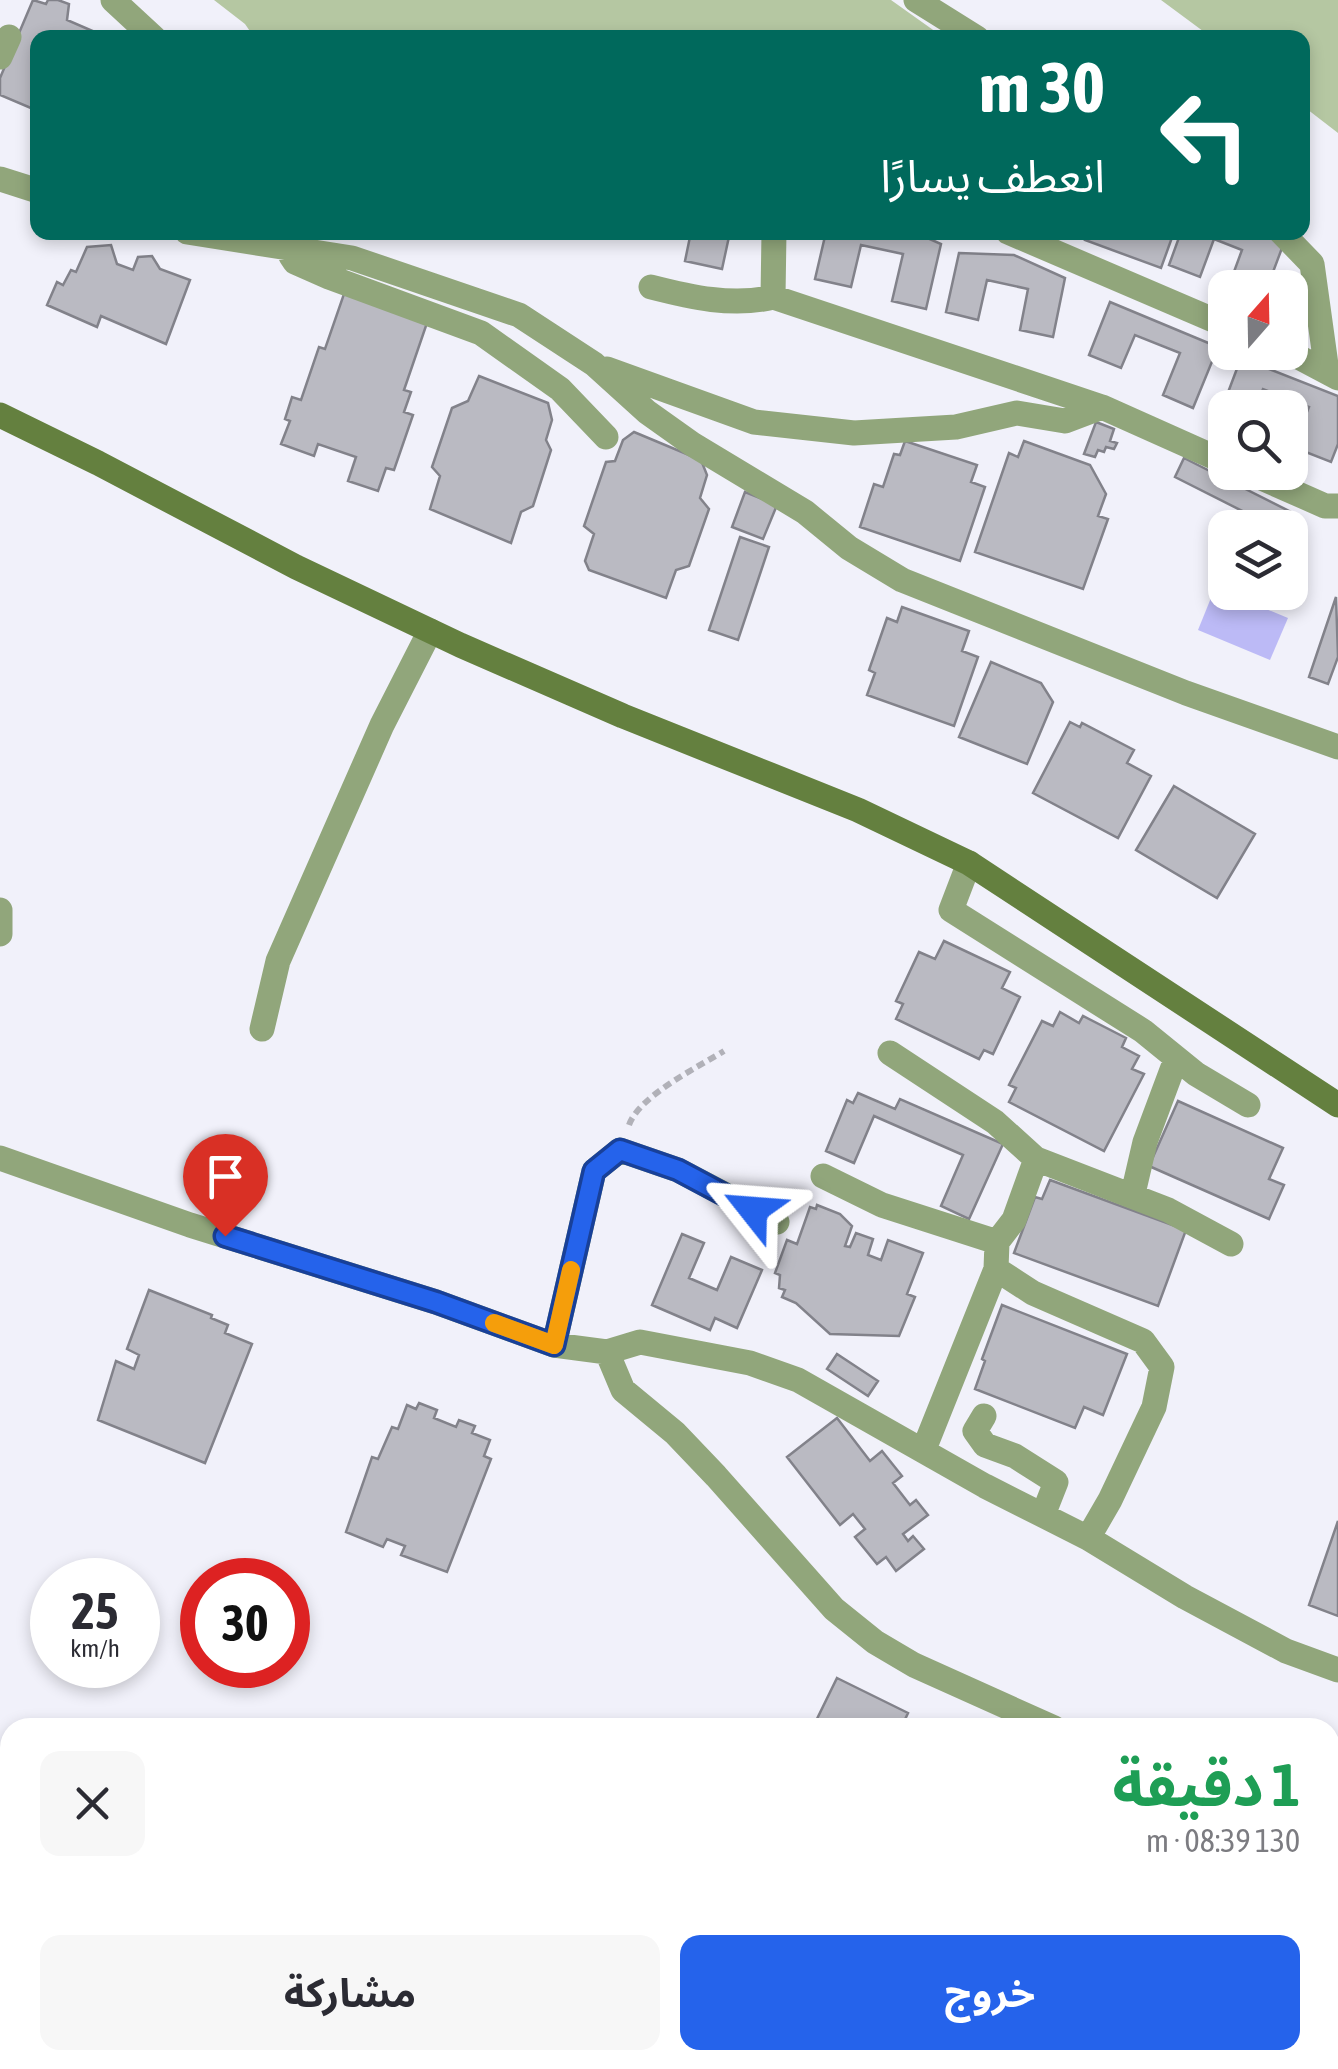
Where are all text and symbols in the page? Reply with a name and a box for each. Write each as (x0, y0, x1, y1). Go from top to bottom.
text: 30 m (979, 47, 1105, 127)
icon: left (1140, 70, 1270, 200)
text: انعطف يسارًا (880, 150, 1105, 202)
north arrow (1208, 270, 1308, 370)
map controls (1208, 270, 1308, 610)
button: search (1208, 390, 1308, 490)
button: layers (1208, 510, 1308, 610)
pin (183, 1134, 268, 1237)
icon: arrive (198, 1149, 253, 1204)
position arrow (701, 1158, 805, 1262)
speed limit sign: 30 (180, 1558, 310, 1688)
text: 25 (71, 1582, 118, 1640)
text: km/h (70, 1634, 120, 1662)
text: 1 دقيقة (1113, 1750, 1300, 1819)
button: close (40, 1751, 145, 1856)
text: 130 m · 08:39 (1146, 1822, 1300, 1859)
button: مشاركة (40, 1935, 660, 2050)
button: خروج (680, 1935, 1300, 2050)

